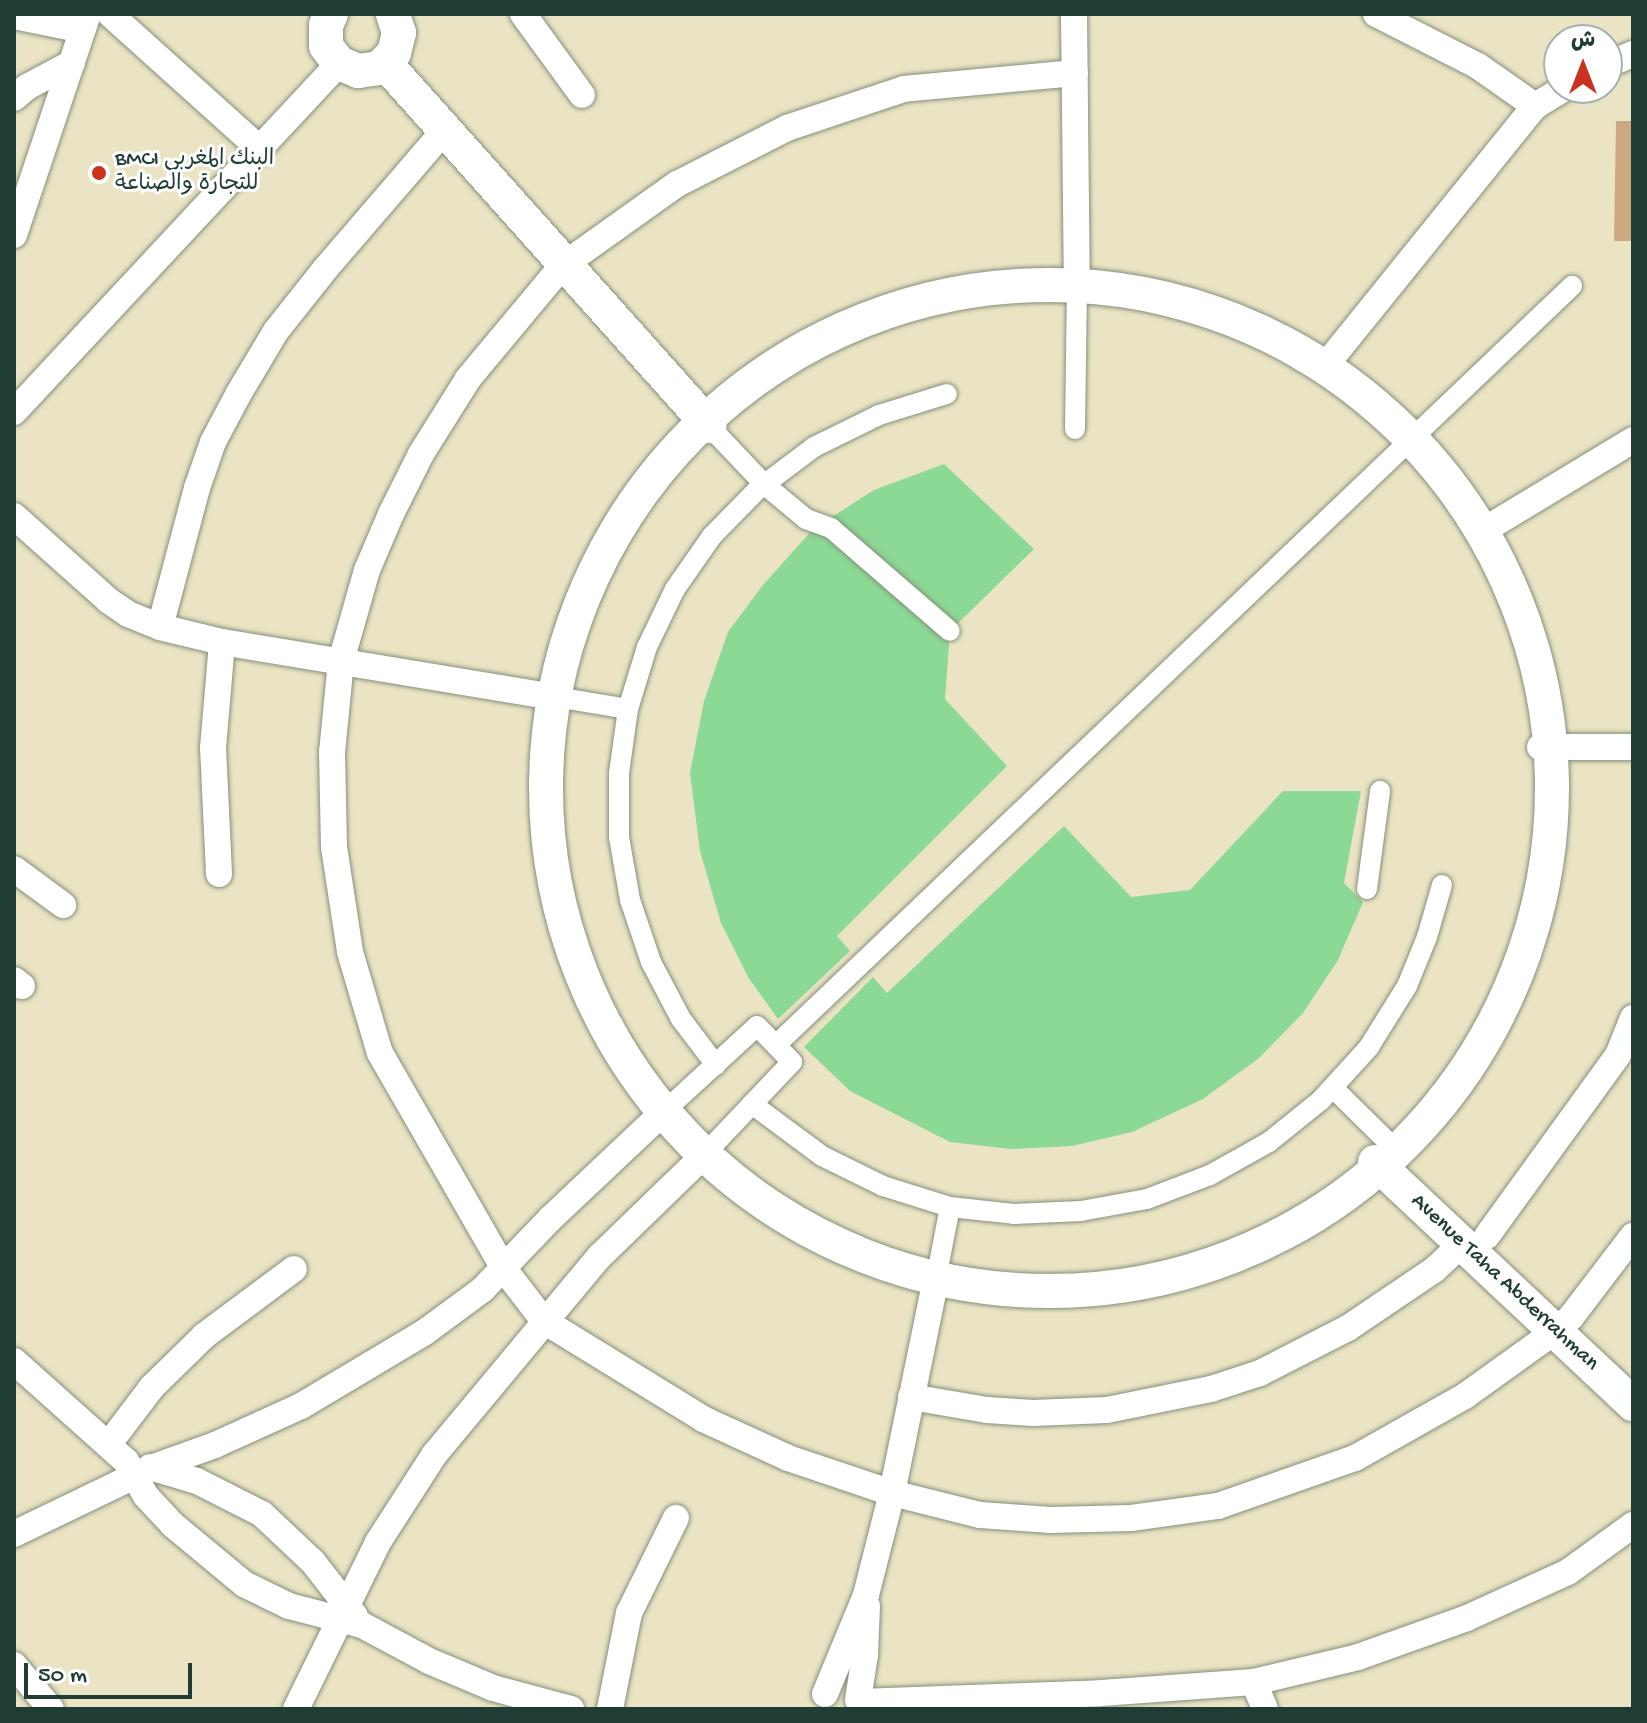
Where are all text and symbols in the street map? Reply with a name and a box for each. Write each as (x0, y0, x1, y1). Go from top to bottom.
north arrow (1543, 24, 1623, 104)
text: ش (1571, 29, 1595, 55)
place label: BMCI البنك المغربي للتجارة والصناعة (115, 147, 274, 198)
marker: BMCI البنك المغربي للتجارة والصناعة (90, 164, 108, 182)
street label: Avenue Taha Abderrahman (1404, 1189, 1604, 1377)
scale bar (28, 1647, 196, 1697)
text: 50 m (38, 1662, 87, 1691)

